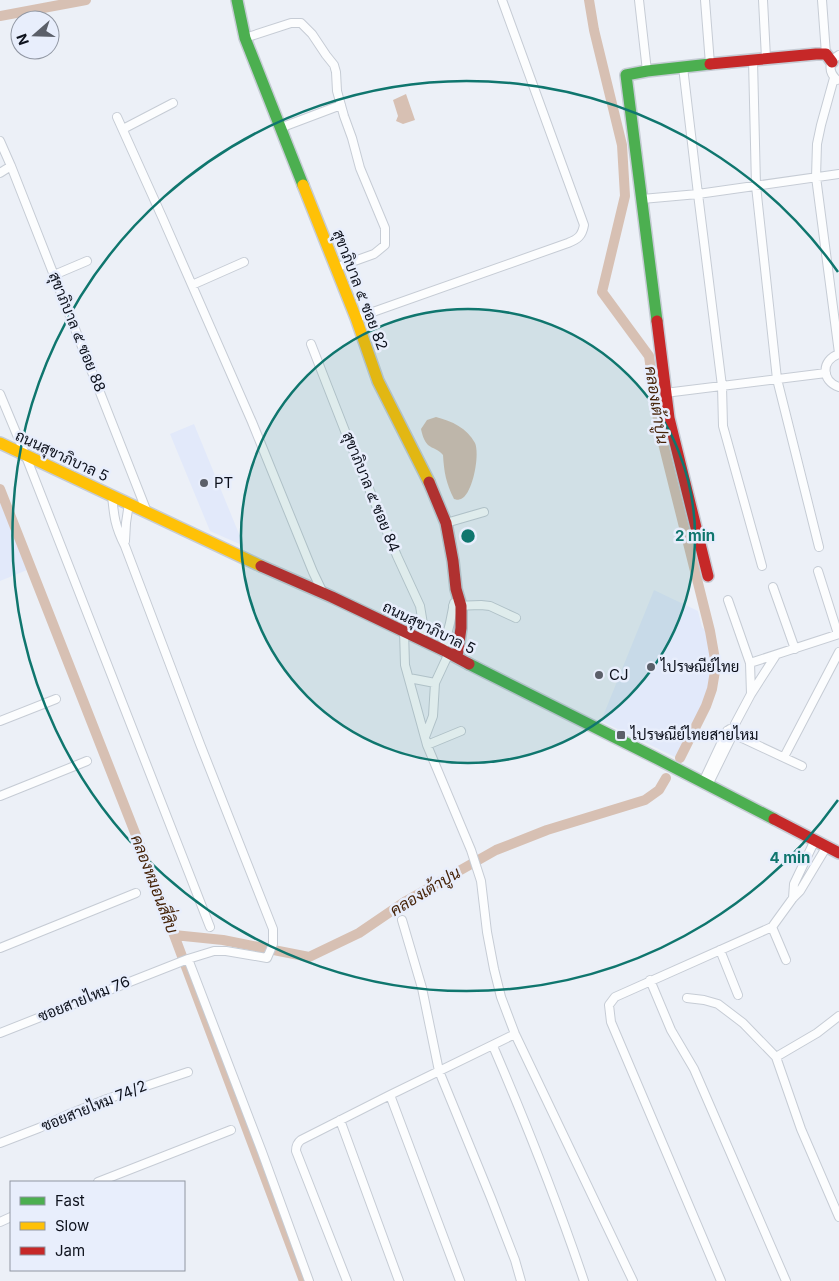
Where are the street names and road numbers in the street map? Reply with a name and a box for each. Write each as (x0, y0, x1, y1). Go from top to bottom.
street label: สุขาภิบาล ๕ ซอย 82 (327, 227, 392, 354)
street label: สุขาภิบาล ๕ ซอย 88 (43, 269, 110, 395)
street label: ถนนสุขาภิบาล 5 (12, 426, 112, 487)
street label: สุขาภิบาล ๕ ซอย 84 (337, 429, 404, 556)
street label: ถนนสุขาภิบาล 5 (379, 597, 479, 660)
street label: ซอยสายไหม 76 (35, 971, 133, 1026)
street label: ซอยสายไหม 74/2 (38, 1076, 149, 1135)

